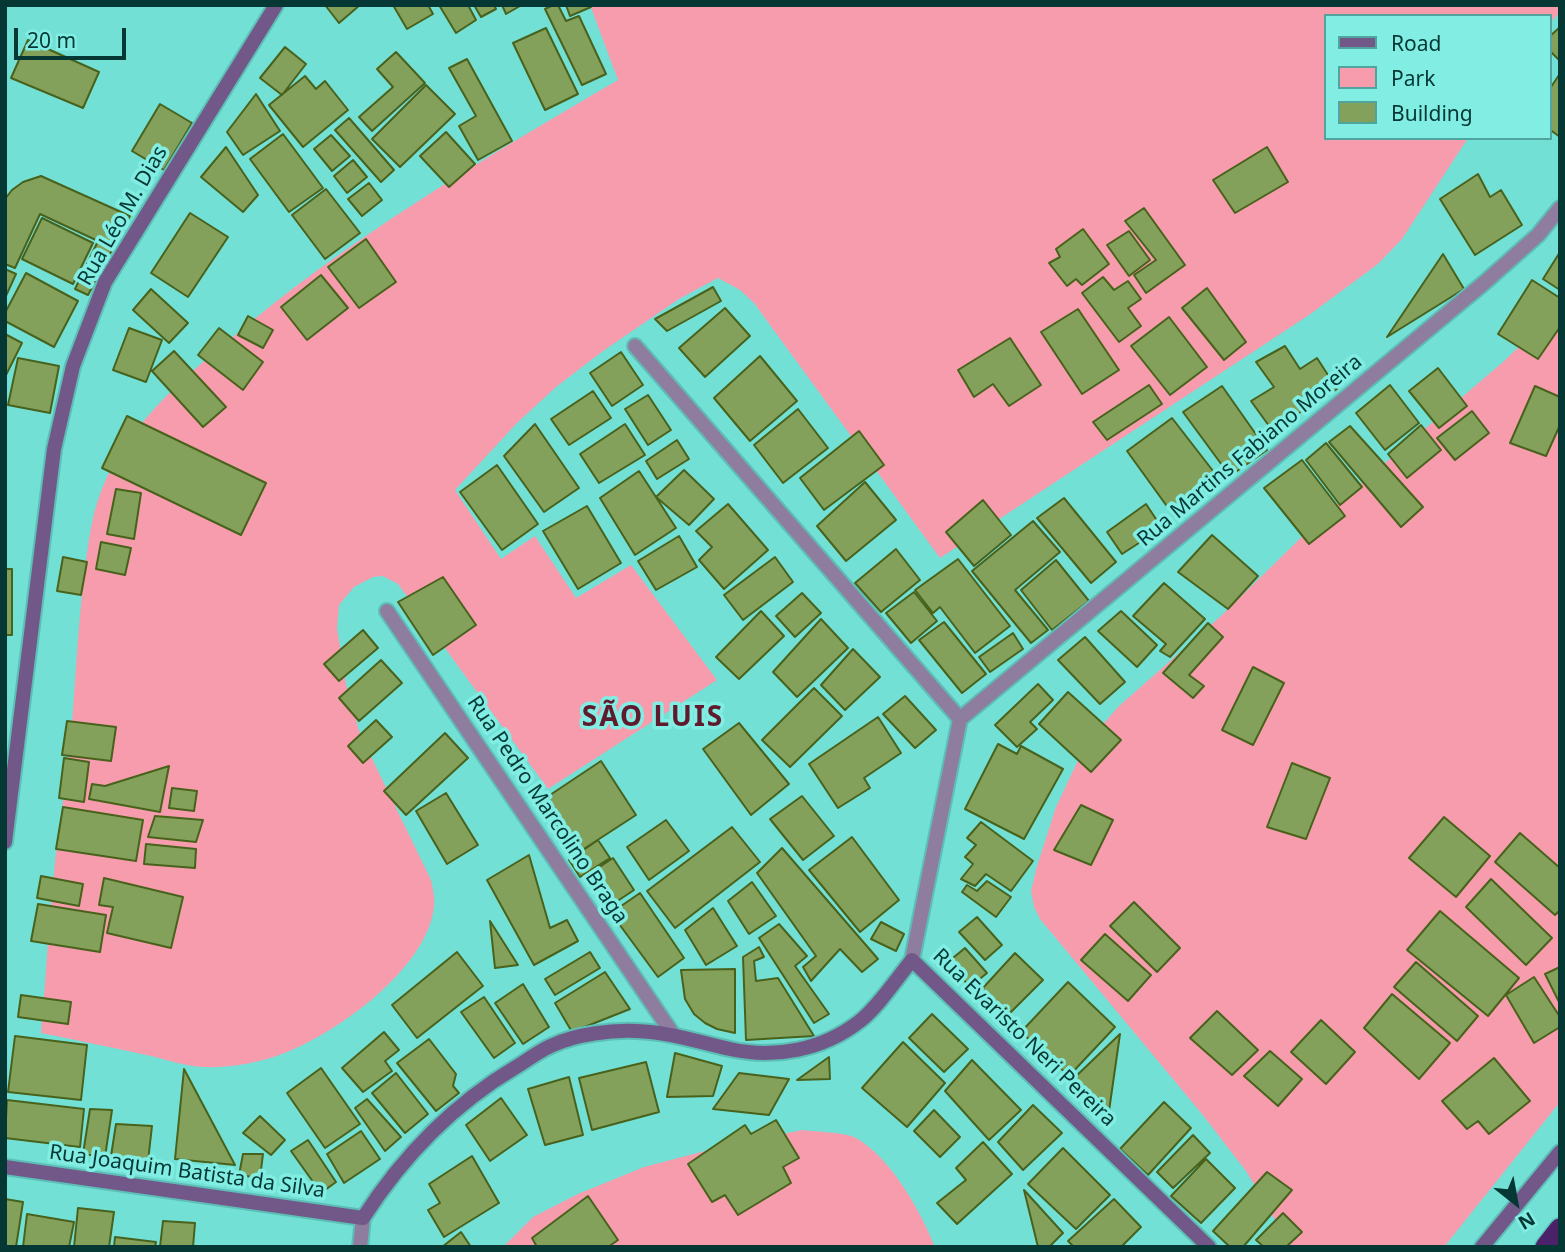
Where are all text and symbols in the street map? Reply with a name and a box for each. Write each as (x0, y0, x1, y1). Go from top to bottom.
scale bar (18, 14, 130, 58)
legend (1324, 14, 1551, 140)
text: 20 m (27, 26, 76, 54)
text: Road (1391, 29, 1441, 57)
text: Park (1391, 64, 1435, 92)
text: Building (1391, 99, 1473, 127)
street label: Rua Léo M. Dias (73, 142, 173, 290)
street label: Rua Martins Fabiano Moreira (1133, 350, 1367, 552)
street label: Rua Pedro Marcolino Braga (461, 691, 633, 929)
district label: SÃO LUIS (583, 701, 723, 735)
street label: Rua Evaristo Neri Pereira (927, 944, 1121, 1132)
street label: Rua Joaquim Batista da Silva (48, 1140, 326, 1204)
north arrow (1481, 1168, 1551, 1238)
text: N (1514, 1206, 1540, 1236)

